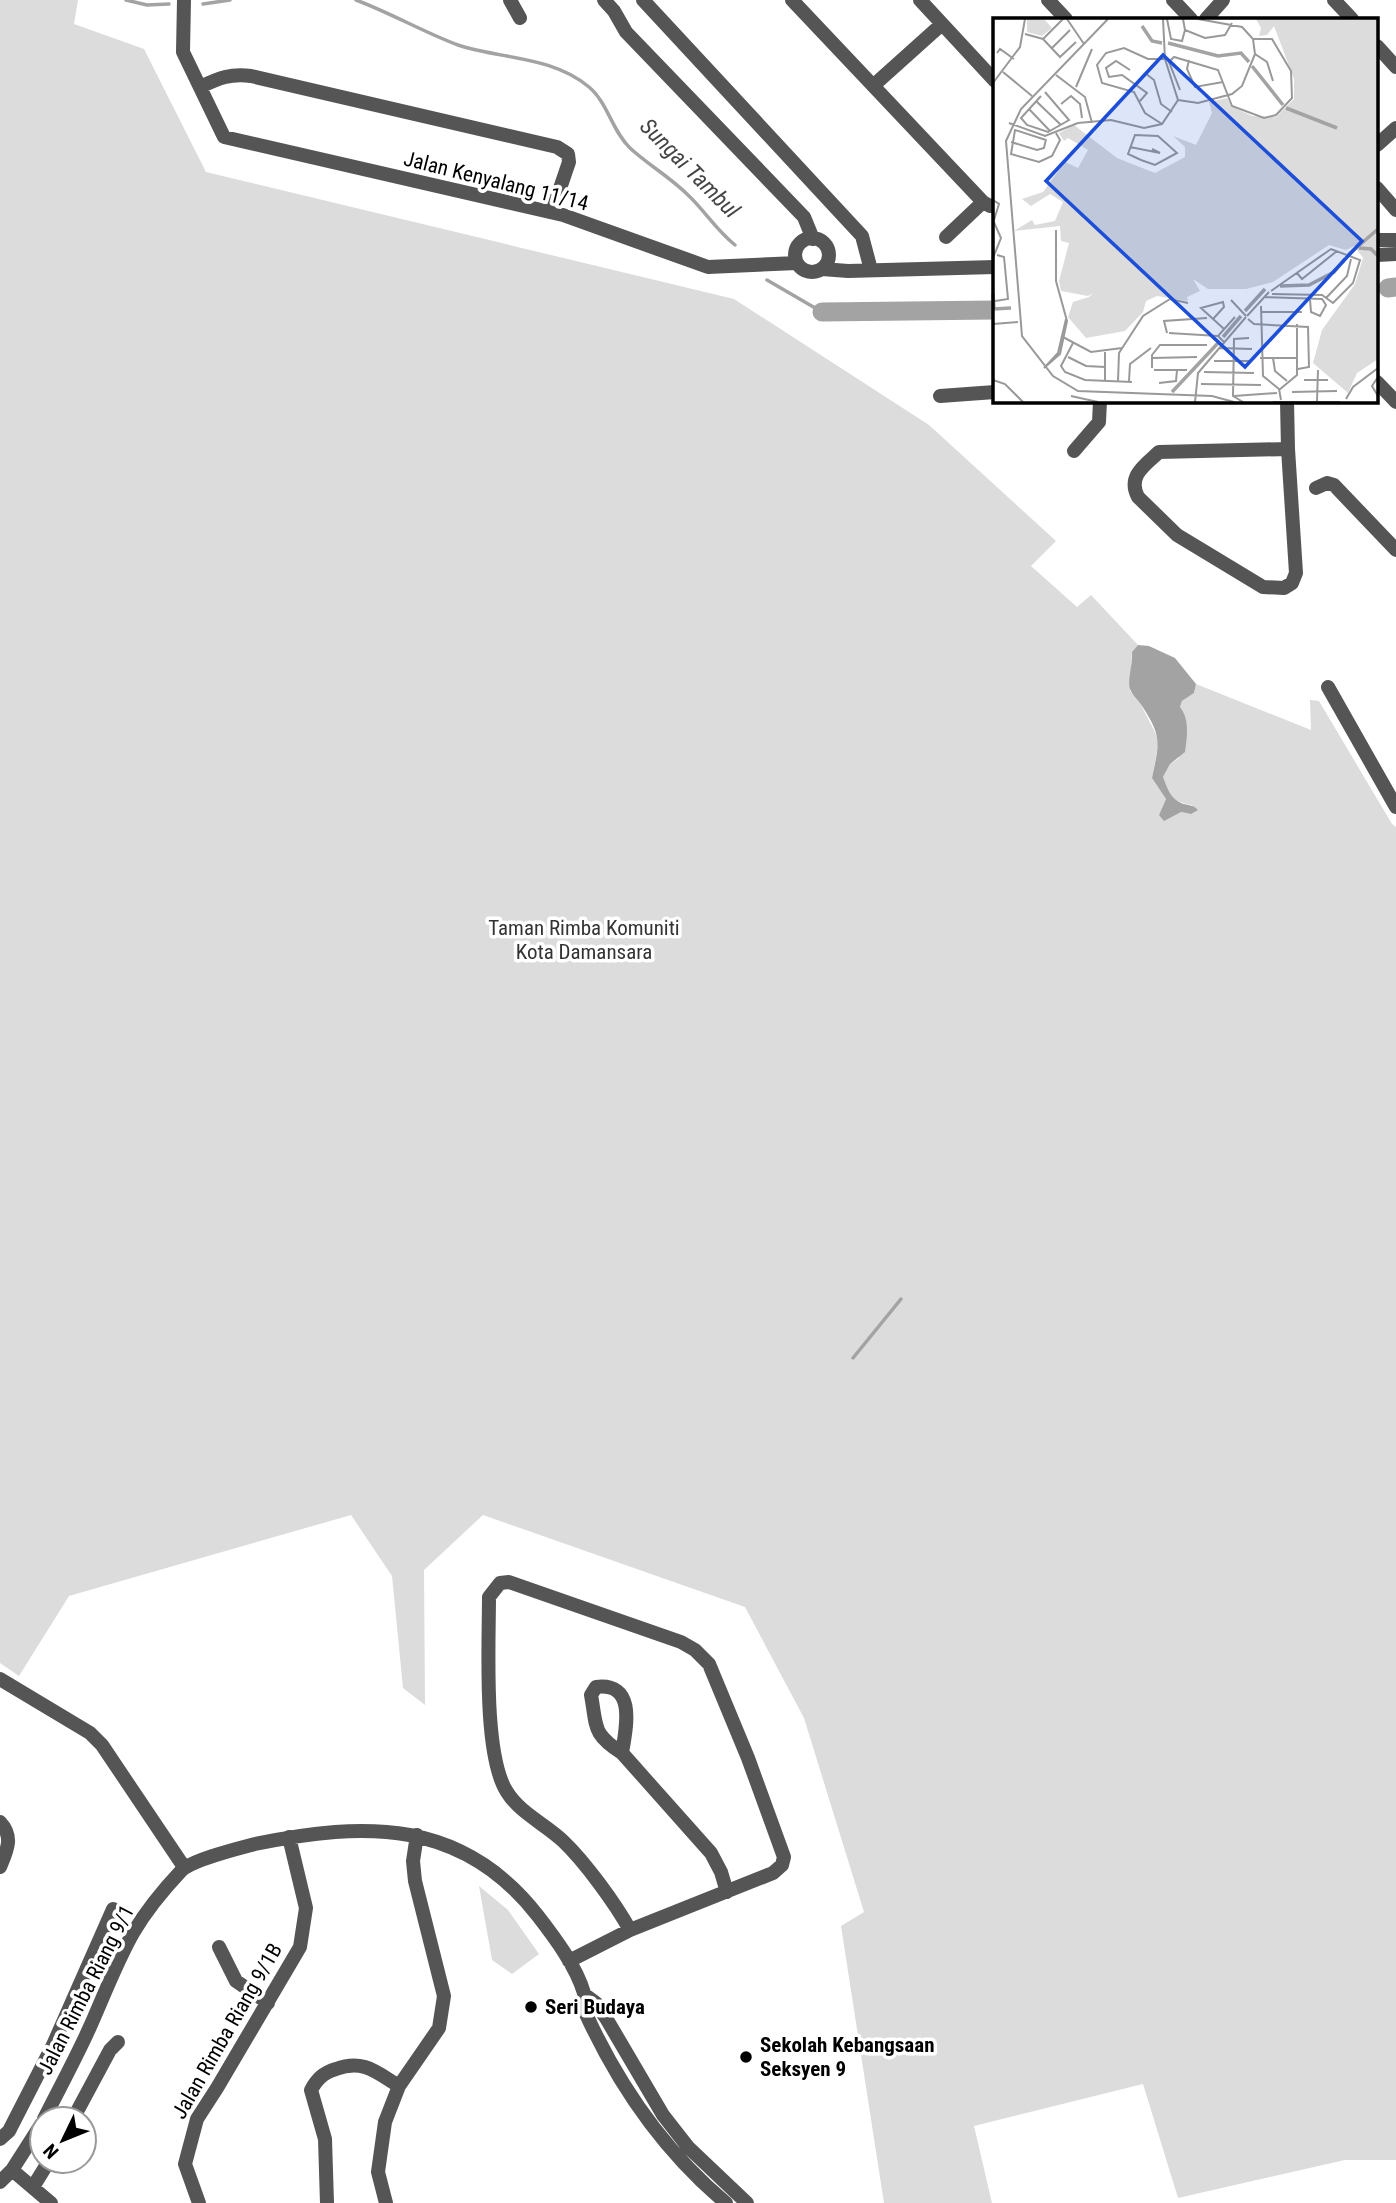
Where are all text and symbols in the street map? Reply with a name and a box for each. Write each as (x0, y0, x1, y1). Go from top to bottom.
inset map (993, 18, 1378, 402)
water label: Sungai Tambul (634, 113, 746, 224)
street label: Jalan Kenyalang 11/14 (401, 146, 591, 216)
park label: Taman Rimba Komuniti Kota Damansara (488, 916, 680, 964)
street label: Jalan Rimba Riang 9/1 (33, 1901, 139, 2079)
street label: Jalan Rimba Riang 9/1B (167, 1939, 287, 2123)
place label: Seri Budaya (545, 1995, 645, 2019)
marker: Seri Budaya (523, 1999, 539, 2015)
place label: Sekolah Kebangsaan Seksyen 9 (760, 2033, 935, 2081)
marker: Sekolah Kebangsaan Seksyen 9 (738, 2049, 754, 2065)
north arrow (28, 2105, 98, 2175)
text: N (39, 2139, 63, 2163)

